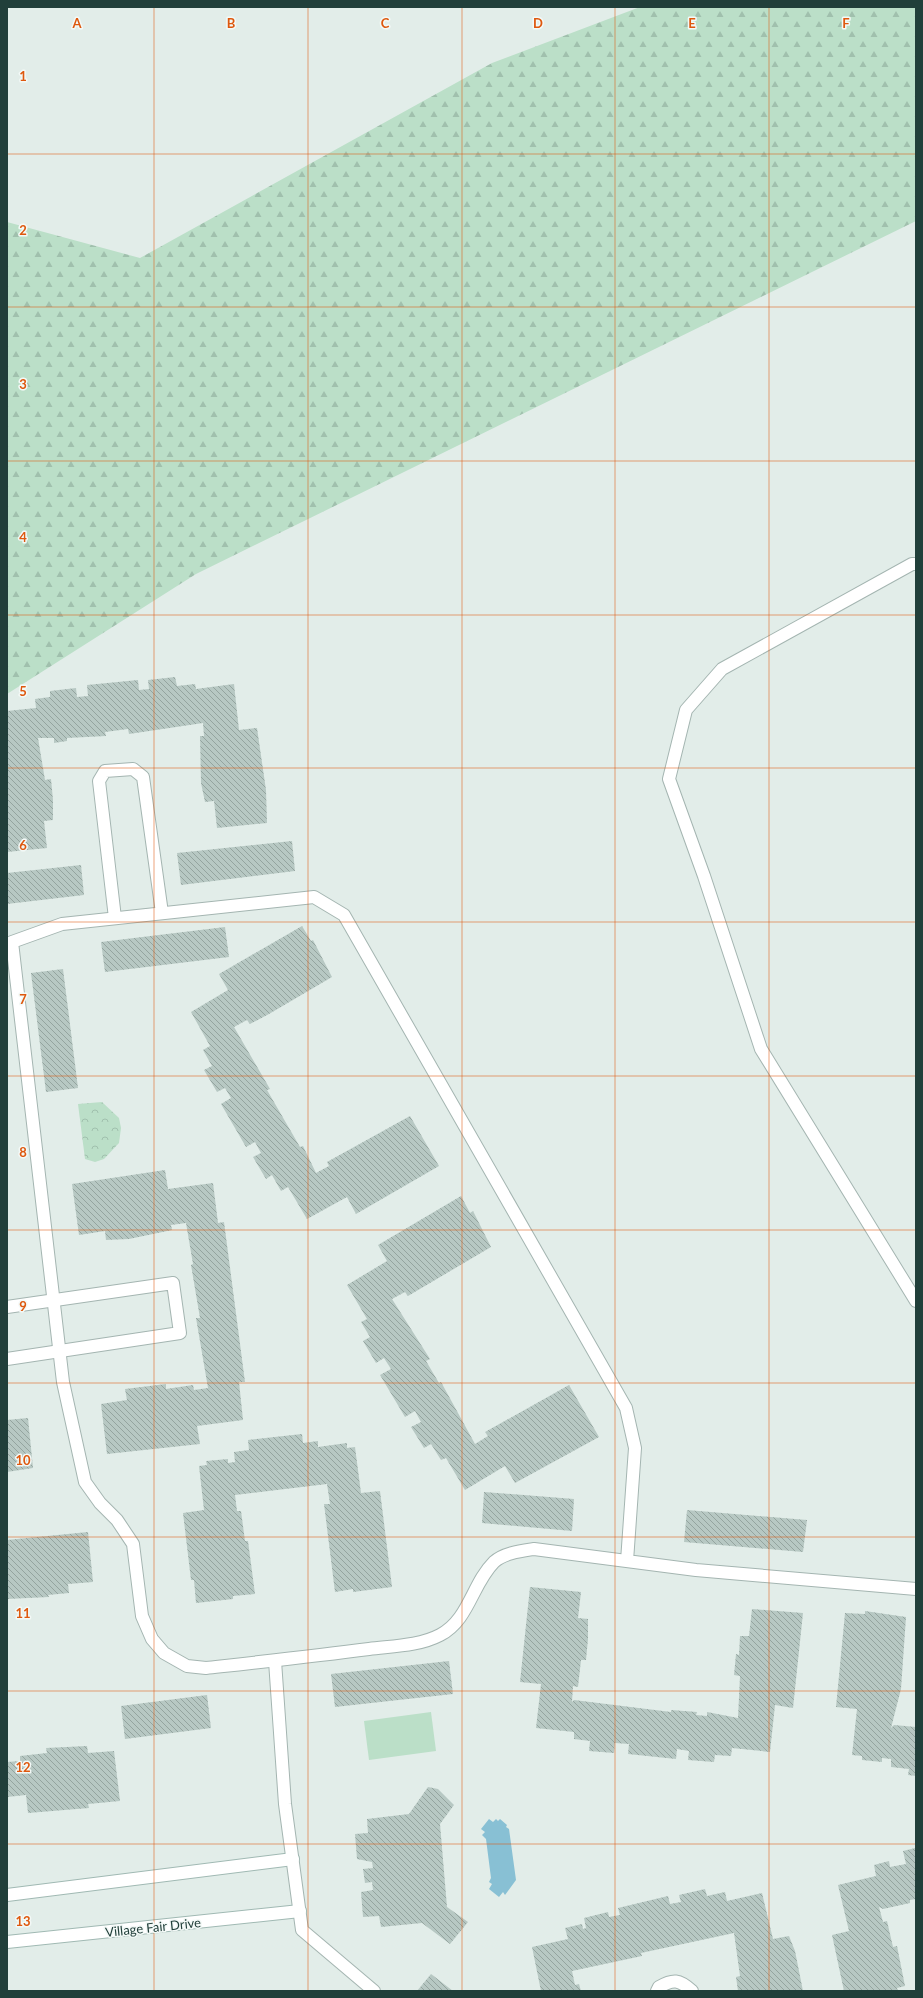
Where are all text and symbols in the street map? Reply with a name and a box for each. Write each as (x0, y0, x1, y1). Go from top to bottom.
text: A (71, 15, 82, 31)
text: B (227, 15, 236, 31)
text: C (381, 15, 390, 31)
text: D (533, 15, 543, 31)
text: E (688, 15, 696, 31)
text: F (842, 15, 850, 31)
text: 1 (19, 68, 27, 84)
text: 2 (19, 222, 27, 238)
text: 3 (19, 376, 27, 392)
text: 4 (19, 529, 27, 545)
text: 5 (19, 683, 27, 699)
text: 6 (19, 837, 27, 853)
text: 7 (19, 991, 27, 1007)
text: 8 (19, 1144, 27, 1160)
text: 9 (19, 1298, 27, 1314)
text: 10 (15, 1452, 31, 1468)
text: 11 (15, 1605, 31, 1621)
text: 12 (15, 1759, 31, 1775)
text: 13 (15, 1913, 31, 1929)
street label: Village Fair Drive (104, 1914, 202, 1940)

